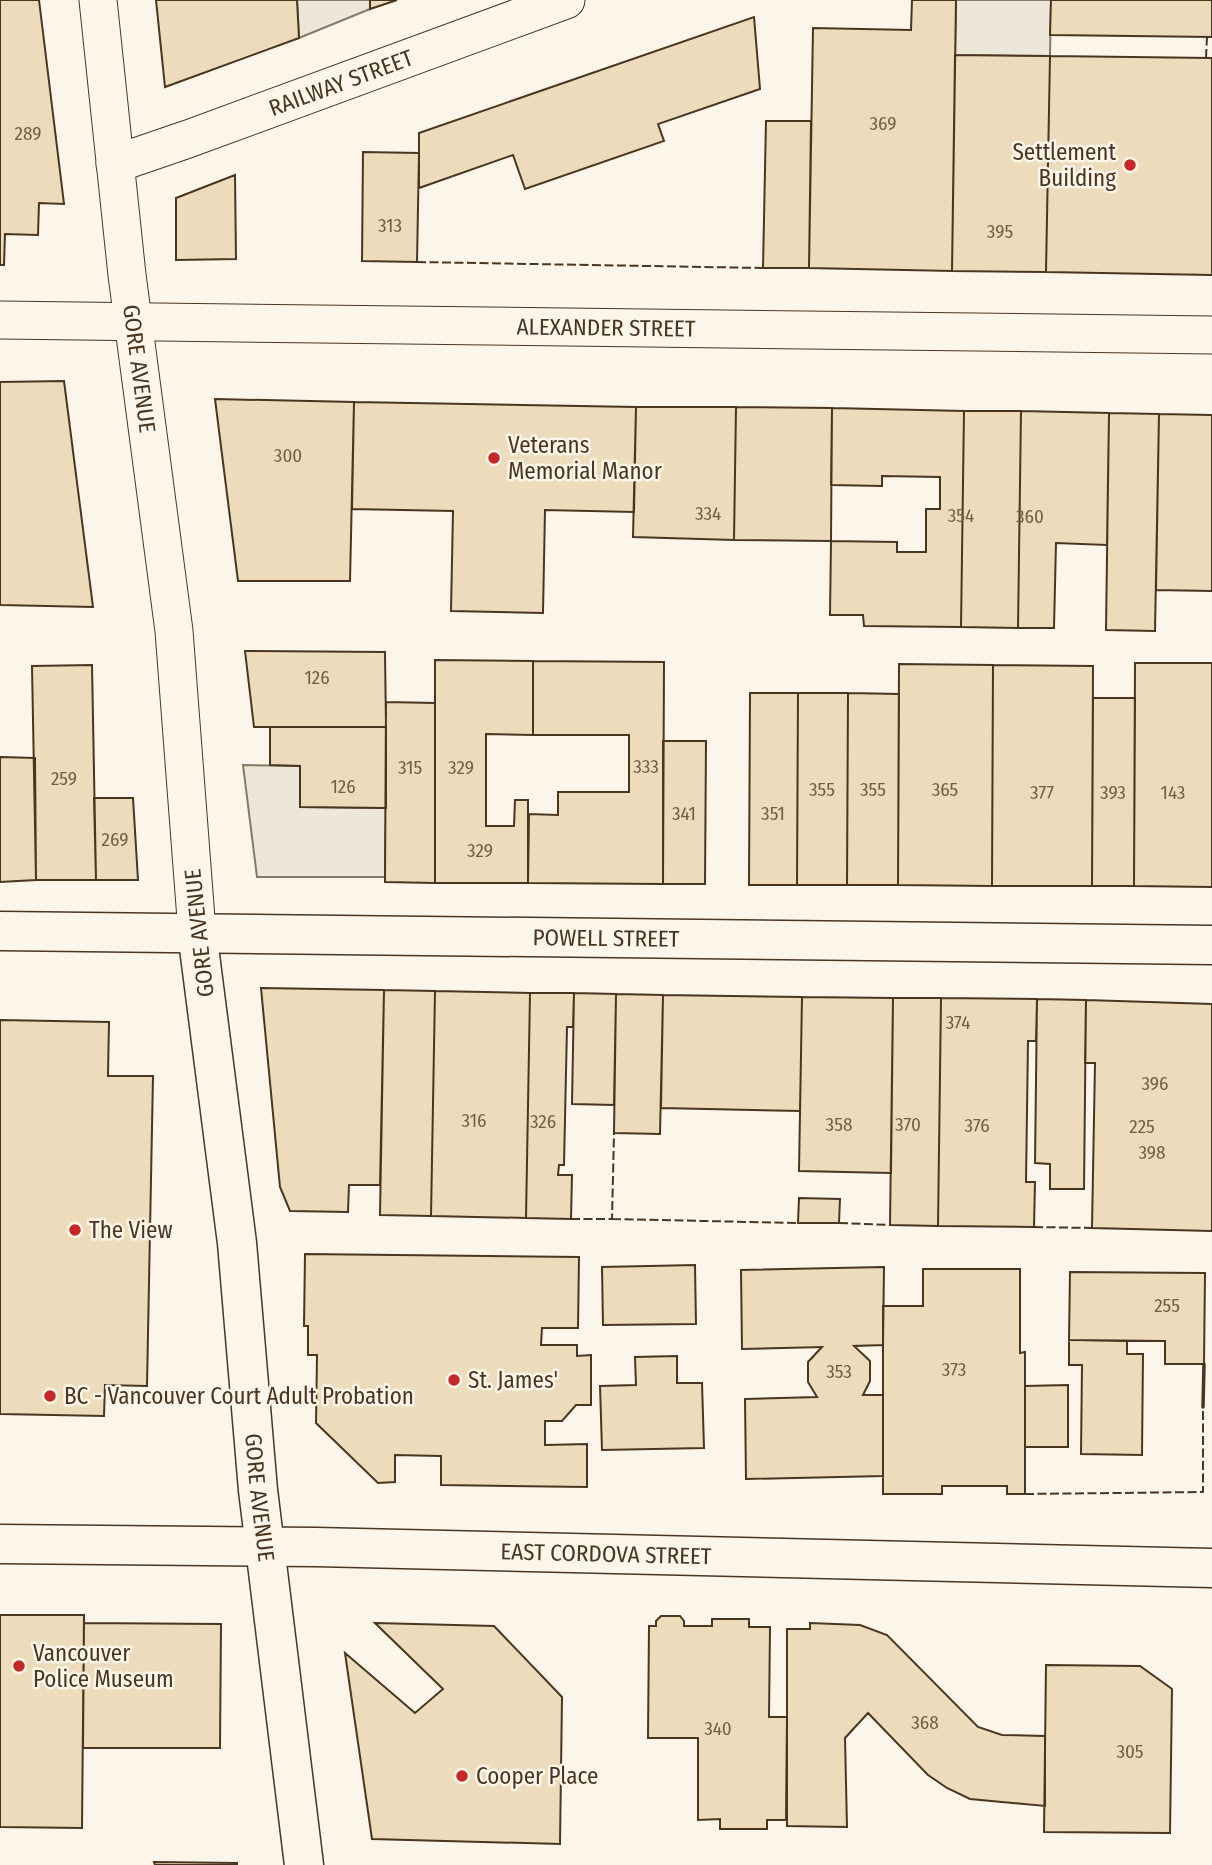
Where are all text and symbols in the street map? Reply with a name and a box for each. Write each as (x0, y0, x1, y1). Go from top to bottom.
street label: RAILWAY STREET (265, 43, 417, 122)
house number: 369 (870, 112, 896, 135)
house number: 289 (15, 122, 41, 145)
place label: Settlement Building (1012, 138, 1116, 192)
marker: Settlement Building (1122, 157, 1138, 173)
house number: 313 (378, 214, 402, 237)
house number: 395 (987, 220, 1013, 243)
street label: GORE AVENUE (117, 303, 162, 434)
street label: ALEXANDER STREET (516, 312, 696, 343)
place label: Veterans Memorial Manor (508, 431, 662, 485)
house number: 300 (274, 444, 302, 467)
marker: Veterans Memorial Manor (486, 450, 502, 466)
house number: 334 (695, 502, 721, 525)
house number: 354 (948, 504, 974, 527)
house number: 360 (1016, 505, 1044, 528)
house number: 126 (304, 666, 330, 689)
house number: 333 (633, 755, 659, 778)
house number: 315 (398, 756, 422, 779)
house number: 329 (448, 756, 474, 779)
house number: 259 (51, 767, 77, 790)
house number: 126 (330, 775, 356, 798)
house number: 355 (809, 778, 835, 801)
house number: 355 (860, 778, 886, 801)
house number: 365 (932, 778, 958, 801)
house number: 377 (1030, 781, 1054, 804)
house number: 393 (1100, 781, 1126, 804)
house number: 143 (1161, 781, 1185, 804)
house number: 341 (672, 802, 696, 825)
house number: 351 (761, 802, 785, 825)
house number: 269 (102, 828, 128, 851)
house number: 329 (467, 839, 493, 862)
street label: GORE AVENUE (178, 867, 220, 999)
street label: POWELL STREET (532, 923, 680, 953)
house number: 374 (946, 1011, 970, 1034)
house number: 396 (1141, 1072, 1169, 1095)
house number: 316 (462, 1109, 486, 1132)
house number: 326 (530, 1110, 556, 1133)
house number: 358 (826, 1113, 852, 1136)
house number: 370 (895, 1113, 921, 1136)
house number: 376 (964, 1114, 990, 1137)
house number: 225 (1129, 1115, 1155, 1138)
house number: 398 (1138, 1141, 1166, 1164)
place label: The View (89, 1216, 172, 1244)
marker: The View (67, 1222, 83, 1238)
house number: 255 (1154, 1294, 1180, 1317)
house number: 373 (942, 1358, 966, 1381)
house number: 353 (826, 1360, 852, 1383)
place label: St. James' (468, 1366, 558, 1394)
marker: St. James' (446, 1372, 462, 1388)
place label: BC - Vancouver Court Adult Probation (64, 1382, 414, 1410)
marker: BC - Vancouver Court Adult Probation (42, 1388, 58, 1404)
street label: GORE AVENUE (239, 1432, 281, 1563)
street label: EAST CORDOVA STREET (500, 1537, 712, 1570)
place label: Vancouver Police Museum (33, 1639, 174, 1693)
marker: Vancouver Police Museum (11, 1658, 27, 1674)
house number: 368 (911, 1711, 939, 1734)
house number: 340 (704, 1717, 732, 1740)
house number: 305 (1116, 1740, 1144, 1763)
place label: Cooper Place (476, 1762, 598, 1790)
marker: Cooper Place (454, 1768, 470, 1784)

